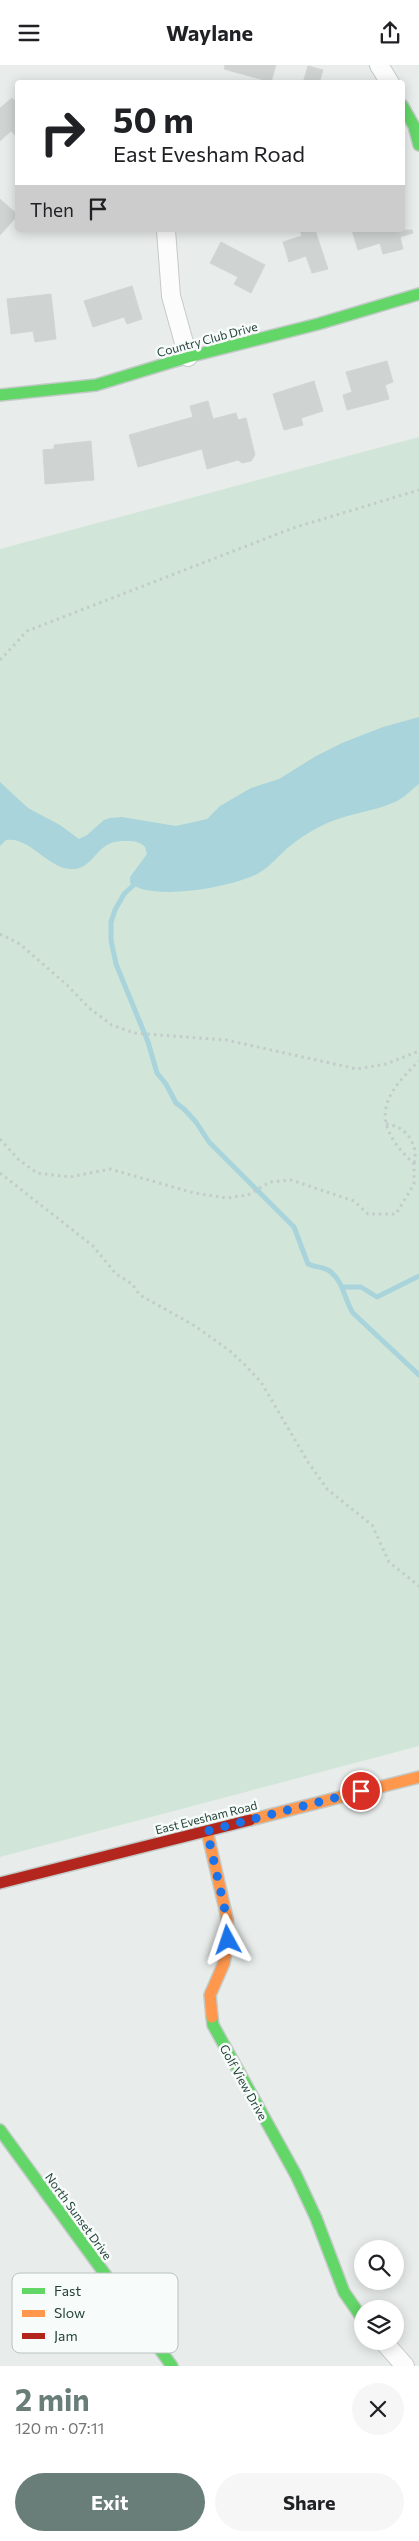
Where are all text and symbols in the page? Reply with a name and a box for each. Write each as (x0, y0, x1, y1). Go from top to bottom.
icon: menu (15, 19, 43, 47)
text: Waylane (166, 19, 253, 46)
icon: share (376, 19, 404, 47)
text: 50 m (113, 97, 194, 140)
icon: right (30, 100, 95, 165)
text: East Evesham Road (113, 140, 305, 167)
icon: arrive (84, 195, 112, 223)
text: Then (30, 198, 74, 221)
street label: Country Club Drive (155, 319, 259, 359)
pin (340, 1770, 382, 1812)
icon: arrive (347, 1777, 375, 1805)
street label: East Evesham Road (154, 1798, 259, 1836)
position arrow (201, 1913, 253, 1965)
street label: Golf View Drive (217, 2042, 271, 2122)
street label: North Sunset Drive (43, 2170, 115, 2262)
map controls (354, 2240, 404, 2350)
button: search (354, 2240, 404, 2290)
legend (12, 2273, 178, 2353)
text: Fast (54, 2282, 81, 2299)
button: layers (354, 2300, 404, 2350)
text: Slow (54, 2304, 85, 2321)
text: Jam (54, 2327, 78, 2344)
text: 2 min (15, 2380, 90, 2417)
button: close (352, 2383, 404, 2435)
text: 120 m · 07:11 (15, 2418, 104, 2437)
button: Exit (15, 2473, 205, 2531)
button: Share (215, 2473, 404, 2531)

